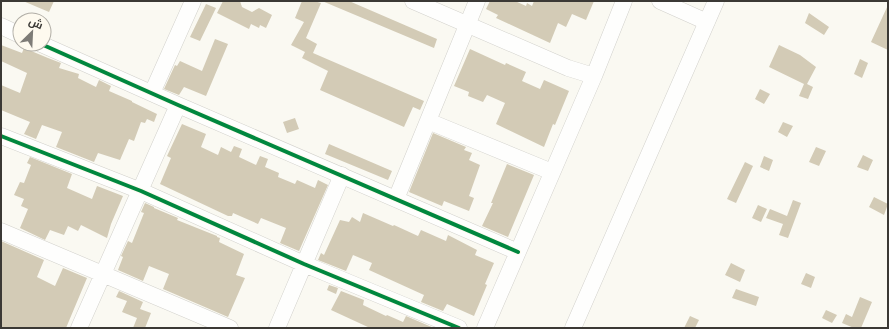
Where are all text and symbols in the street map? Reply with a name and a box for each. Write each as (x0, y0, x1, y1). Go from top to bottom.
north arrow (12, 12, 52, 52)
text: ش (26, 15, 45, 33)

